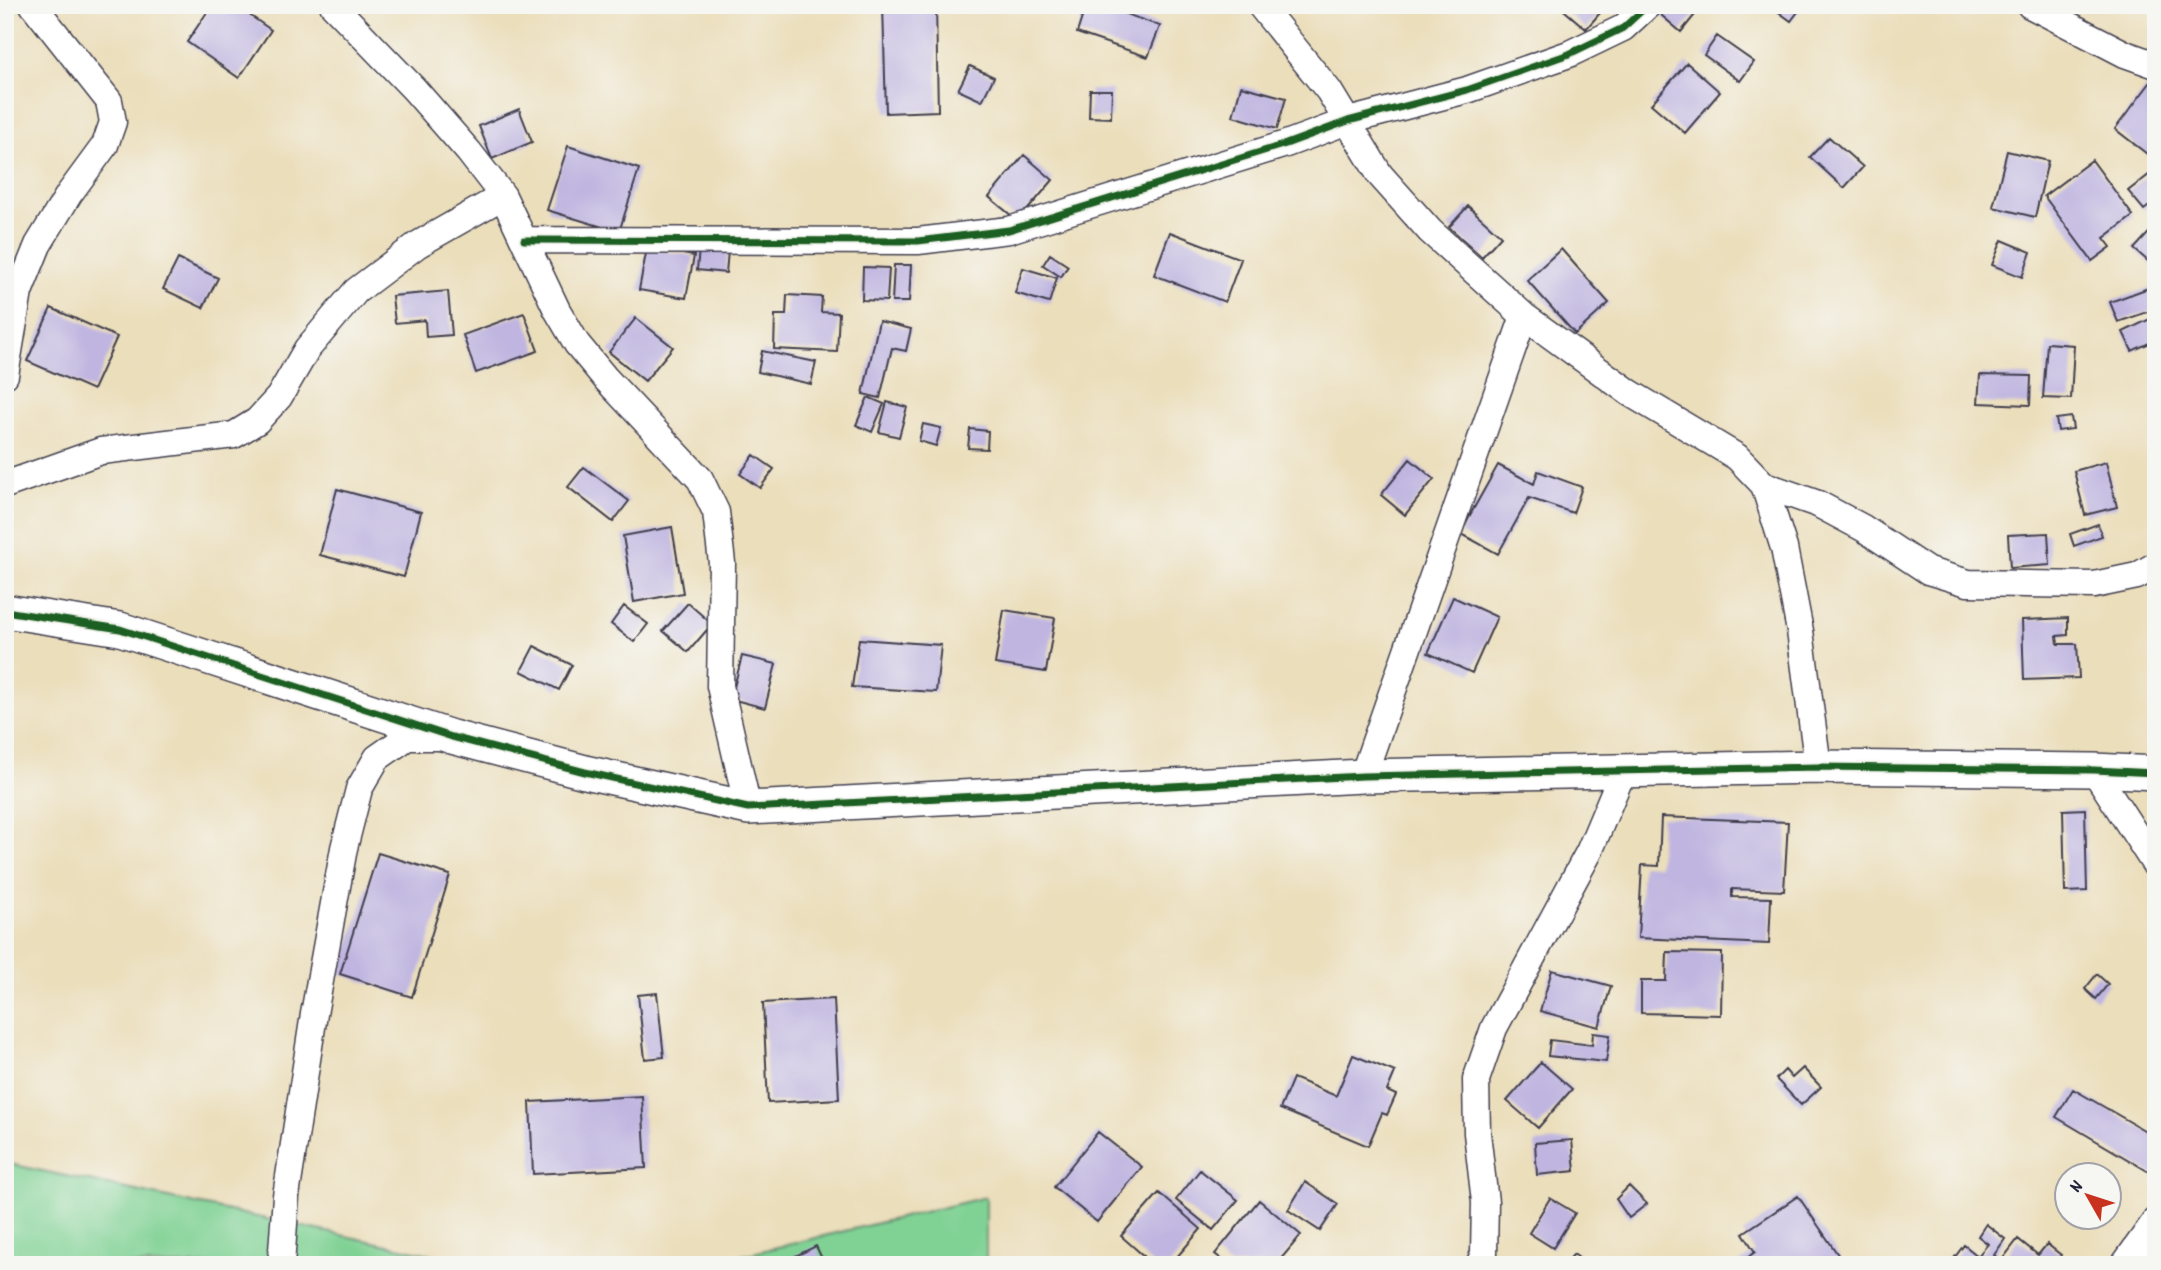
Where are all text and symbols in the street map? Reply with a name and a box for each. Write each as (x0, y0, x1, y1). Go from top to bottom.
north arrow (2052, 1162, 2122, 1232)
text: N (2064, 1175, 2091, 1200)

